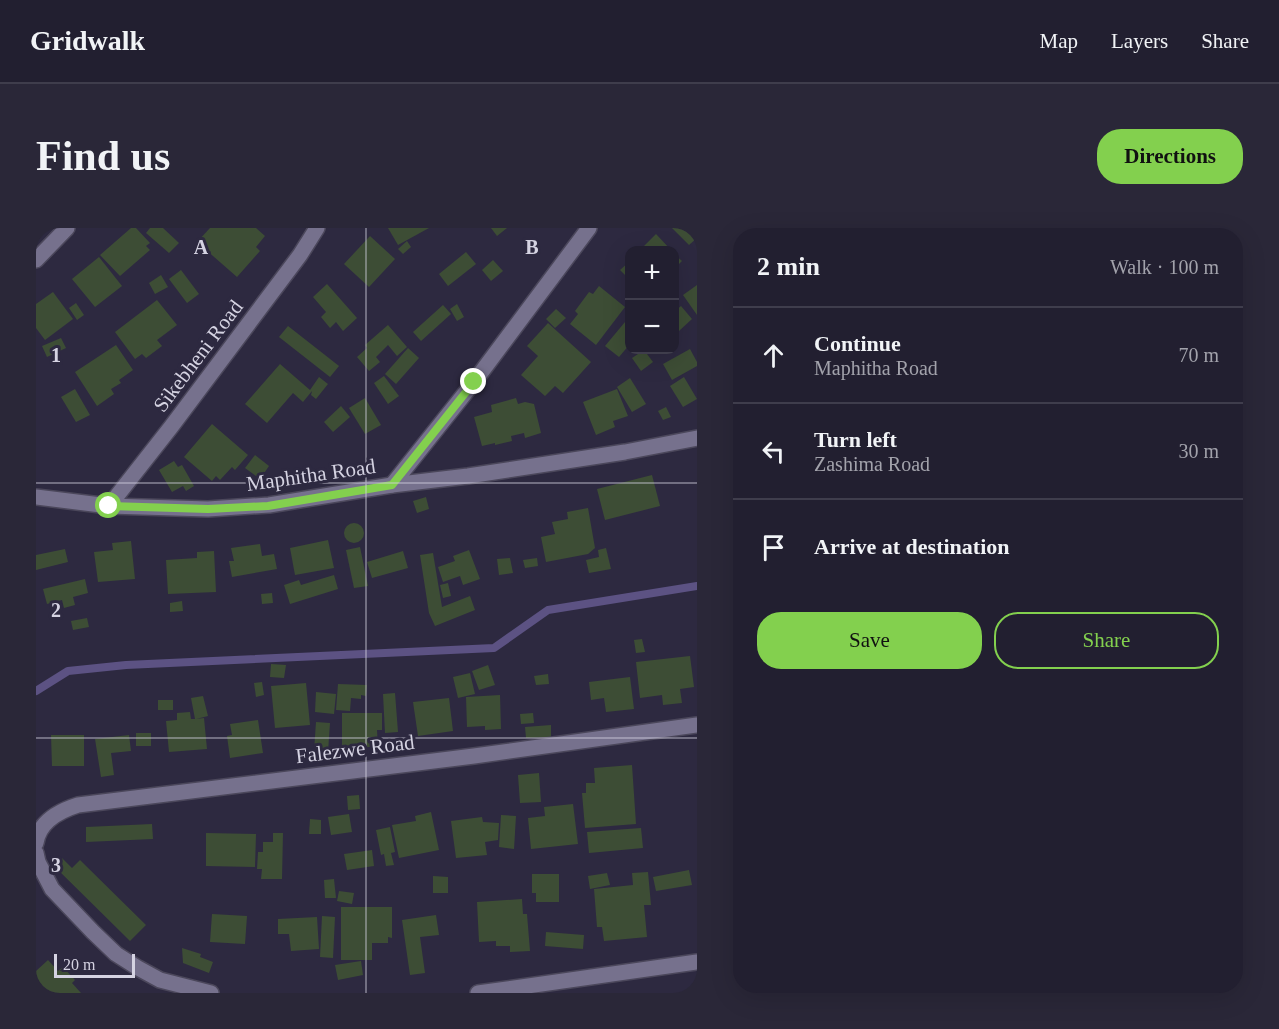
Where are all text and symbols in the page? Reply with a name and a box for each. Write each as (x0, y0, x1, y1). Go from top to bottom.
text: Gridwalk (30, 25, 145, 56)
text: Map (1040, 29, 1078, 53)
text: Layers (1111, 29, 1168, 53)
text: Share (1201, 29, 1249, 53)
button: Directions (1097, 129, 1243, 184)
text: Find us (36, 133, 170, 179)
text: A (194, 236, 209, 258)
text: B (525, 236, 539, 258)
map controls (625, 246, 679, 354)
button: + (625, 246, 679, 300)
text: 2 min (757, 252, 820, 281)
text: Walk · 100 m (1110, 256, 1219, 278)
street label: Sikebheni Road (148, 295, 248, 417)
button: − (625, 300, 679, 354)
text: Continue (814, 331, 901, 356)
icon: ahead (757, 339, 790, 372)
text: 1 (51, 344, 61, 366)
text: 70 m (1178, 344, 1219, 366)
text: Maphitha Road (814, 357, 938, 379)
route end (460, 368, 486, 394)
text: Turn left (814, 427, 897, 452)
icon: left (757, 435, 790, 468)
text: 30 m (1178, 440, 1219, 462)
text: Zashima Road (814, 453, 930, 475)
street label: Maphitha Road (245, 454, 378, 496)
route start (95, 492, 121, 518)
icon: arrive (757, 531, 790, 564)
text: Arrive at destination (814, 534, 1010, 559)
text: 2 (51, 599, 61, 621)
button: Save (757, 612, 982, 669)
button: Share (994, 612, 1219, 669)
street label: Falezwe Road (294, 730, 416, 768)
text: 3 (51, 854, 61, 876)
scale bar (54, 951, 135, 978)
text: 20 m (63, 956, 95, 973)

